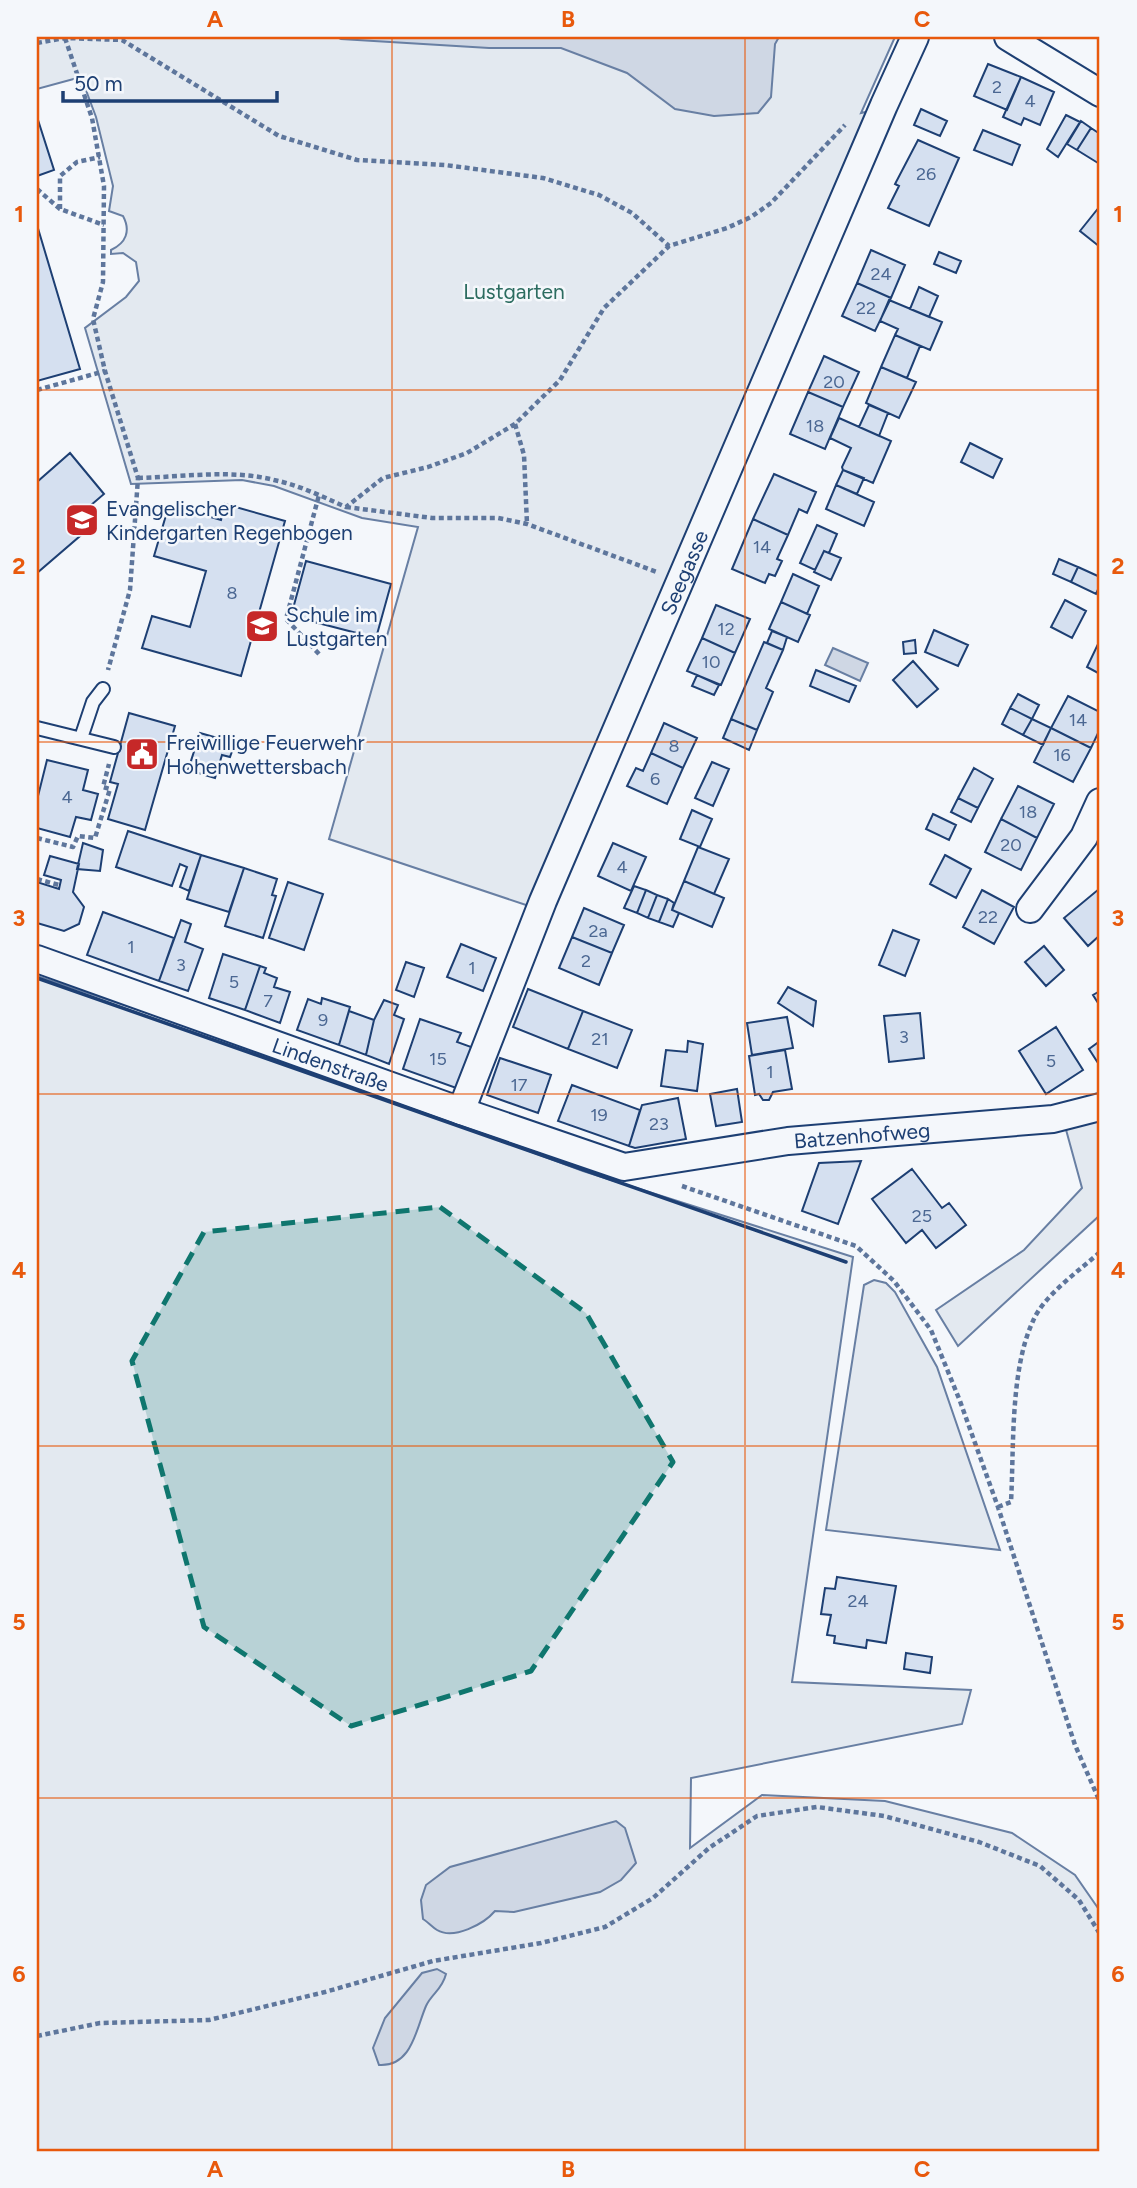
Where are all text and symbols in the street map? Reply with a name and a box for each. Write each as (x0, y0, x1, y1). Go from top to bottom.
text: A (207, 5, 224, 33)
text: B (561, 5, 575, 33)
text: C (914, 5, 931, 33)
scale bar (63, 60, 276, 104)
text: 50 m (74, 71, 123, 96)
house number: 2 (992, 76, 1002, 98)
house number: 4 (1024, 90, 1036, 112)
house number: 26 (916, 163, 936, 185)
text: 1 (14, 200, 24, 228)
text: 1 (1113, 200, 1123, 228)
house number: 24 (870, 263, 892, 285)
park label: Lustgarten (463, 279, 565, 304)
house number: 22 (856, 297, 876, 319)
house number: 20 (823, 371, 845, 393)
house number: 18 (806, 415, 824, 437)
place label: Evangelischer Kindergarten Regenbogen (106, 496, 353, 545)
school or university icon: Evangelischer Kindergarten Regenbogen (63, 501, 101, 539)
street label: Seegasse (655, 526, 713, 619)
house number: 14 (753, 536, 771, 558)
text: 2 (12, 552, 26, 580)
text: 2 (1111, 552, 1125, 580)
house number: 8 (226, 582, 238, 604)
place label: Schule im Lustgarten (286, 602, 388, 651)
school or university icon: Schule im Lustgarten (243, 607, 281, 645)
house number: 12 (717, 618, 735, 640)
house number: 10 (702, 651, 720, 673)
house number: 14 (1069, 709, 1087, 731)
place label: Freiwillige Feuerwehr Hohenwettersbach (166, 730, 365, 779)
public building icon: Freiwillige Feuerwehr Hohenwettersbach (123, 735, 161, 773)
house number: 8 (668, 735, 680, 757)
house number: 16 (1053, 744, 1071, 766)
house number: 6 (650, 768, 660, 790)
house number: 4 (61, 786, 73, 808)
house number: 18 (1019, 801, 1037, 823)
house number: 20 (1000, 834, 1022, 856)
house number: 4 (616, 856, 628, 878)
text: 3 (13, 904, 25, 932)
text: 3 (1112, 904, 1124, 932)
house number: 22 (978, 906, 998, 928)
house number: 2a (588, 920, 608, 942)
house number: 1 (127, 936, 135, 958)
house number: 2 (581, 950, 591, 972)
house number: 3 (176, 954, 186, 976)
house number: 1 (468, 957, 476, 979)
house number: 5 (229, 971, 239, 993)
house number: 7 (263, 990, 273, 1012)
house number: 9 (318, 1009, 328, 1031)
house number: 3 (899, 1026, 909, 1048)
house number: 21 (591, 1028, 609, 1050)
street label: Lindenstraße (269, 1032, 392, 1097)
house number: 15 (429, 1048, 447, 1070)
house number: 5 (1046, 1050, 1056, 1072)
house number: 1 (766, 1061, 774, 1083)
house number: 17 (510, 1074, 528, 1096)
house number: 19 (590, 1104, 608, 1126)
house number: 23 (649, 1113, 669, 1135)
street label: Batzenhofweg (793, 1117, 931, 1153)
house number: 25 (912, 1205, 932, 1227)
text: 4 (12, 1256, 26, 1284)
text: 4 (1111, 1256, 1125, 1284)
house number: 24 (847, 1590, 869, 1612)
text: 5 (12, 1608, 26, 1636)
text: 5 (1111, 1608, 1125, 1636)
text: 6 (12, 1960, 26, 1988)
text: 6 (1111, 1960, 1125, 1988)
text: A (207, 2155, 224, 2183)
text: B (561, 2155, 575, 2183)
text: C (914, 2155, 931, 2183)

